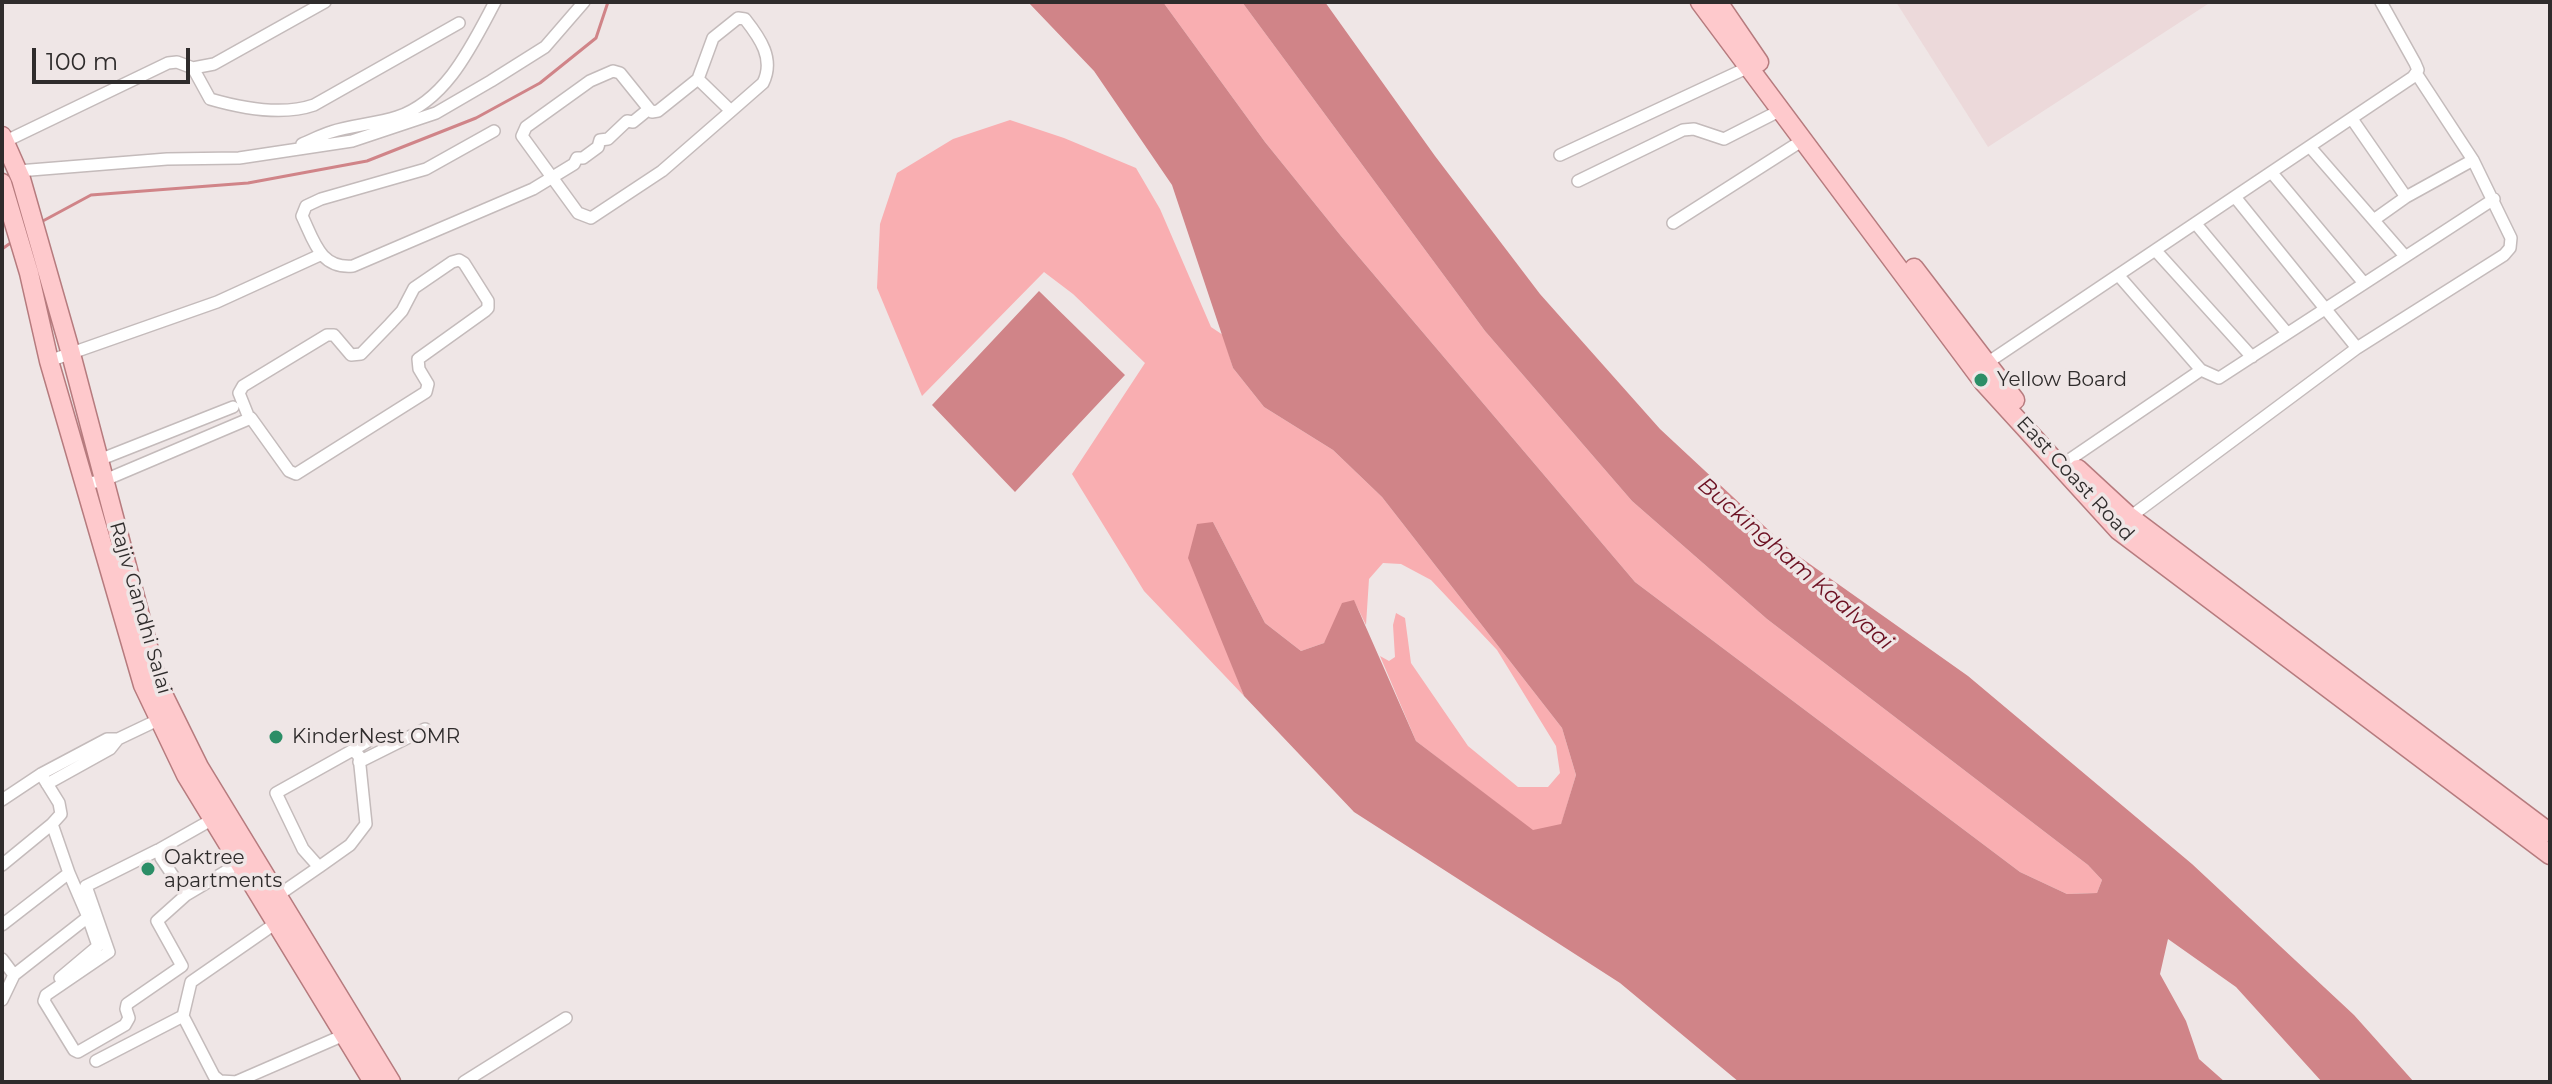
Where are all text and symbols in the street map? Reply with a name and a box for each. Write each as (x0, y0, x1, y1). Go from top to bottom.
scale bar (36, 32, 194, 82)
text: 100 m (46, 47, 118, 76)
place label: Yellow Board (1997, 368, 2127, 392)
marker: Yellow Board (1972, 371, 1990, 389)
street label: East Coast Road (2011, 412, 2139, 546)
water label: Buckingham Kaalvaai (1692, 472, 1898, 656)
street label: Rajiv Gandhi Salai (104, 519, 176, 697)
place label: KinderNest OMR (292, 725, 460, 749)
marker: KinderNest OMR (267, 728, 285, 746)
place label: Oaktree apartments (164, 846, 282, 893)
marker: Oaktree apartments (139, 860, 157, 878)

